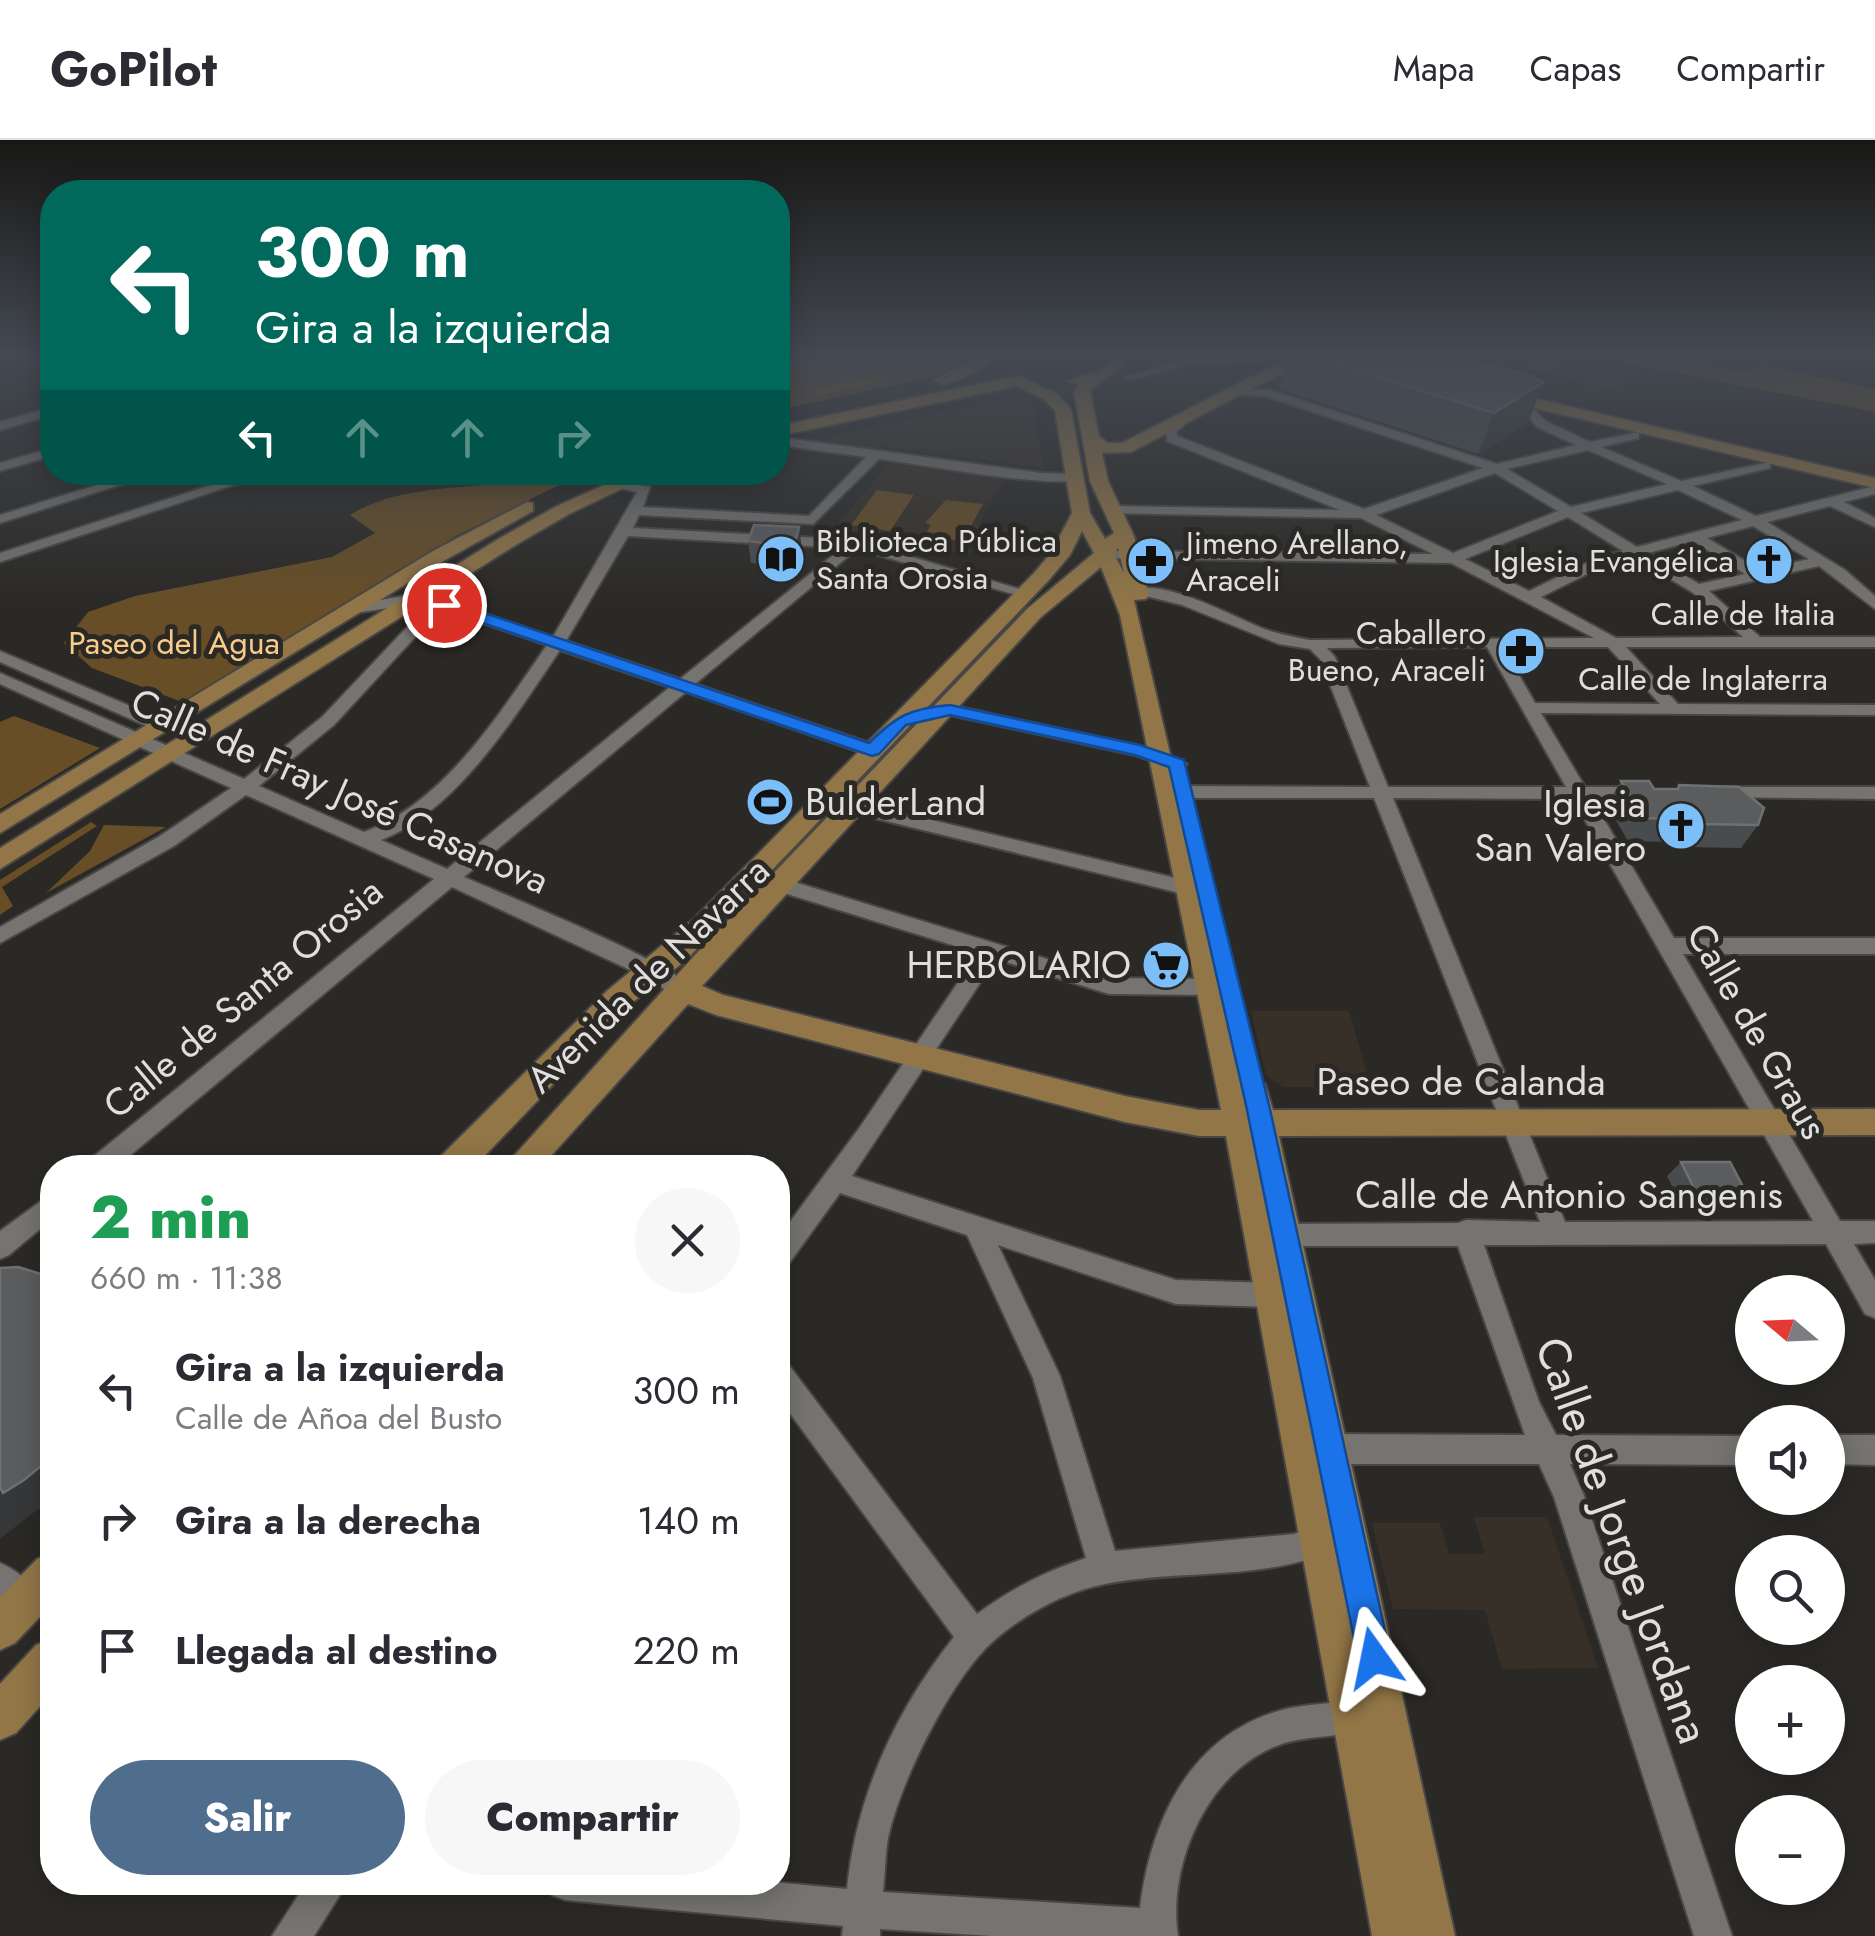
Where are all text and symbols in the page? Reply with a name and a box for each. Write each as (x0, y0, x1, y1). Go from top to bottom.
text: GoPilot (50, 35, 217, 104)
text: Mapa (1393, 44, 1475, 94)
text: Capas (1530, 44, 1621, 94)
text: Compartir (1676, 44, 1825, 94)
text: 300 m (255, 202, 470, 303)
icon: left (90, 220, 220, 350)
text: Gira a la izquierda (255, 295, 611, 360)
icon: left (230, 410, 285, 465)
icon: ahead (335, 410, 390, 465)
icon: ahead (440, 410, 495, 465)
icon: right (545, 410, 600, 465)
place label: Biblioteca Pública Santa Orosia (816, 518, 1057, 601)
place label: Jimeno Arellano, Araceli (1182, 520, 1408, 603)
library icon: Biblioteca Pública Santa Orosia (755, 533, 807, 585)
pharmacy icon: Jimeno Arellano, Araceli (1125, 535, 1177, 587)
church icon: Iglesia Evangélica (1743, 535, 1795, 587)
place label: Iglesia Evangélica (1493, 538, 1734, 584)
pin (402, 563, 487, 648)
icon: arrive (417, 578, 472, 633)
street label: Calle de Italia (1651, 591, 1835, 637)
place label: Caballero Bueno, Araceli (1288, 610, 1486, 693)
park label: Paseo del Agua (68, 620, 280, 666)
pharmacy icon: Caballero Bueno, Araceli (1495, 625, 1547, 677)
street label: Calle de Inglaterra (1578, 656, 1828, 702)
street label: Calle de Fray José Casanova (123, 673, 558, 908)
place label: BulderLand (805, 774, 986, 829)
sports icon: BulderLand (744, 776, 796, 828)
place label: Iglesia San Valero (1474, 776, 1646, 875)
church icon: Iglesia San Valero (1655, 800, 1707, 852)
street label: Avenida de Navarra (514, 844, 782, 1105)
street label: Calle de Santa Orosia (91, 864, 394, 1131)
street label: Calle de Graus (1673, 912, 1842, 1149)
place label: HERBOLARIO (906, 937, 1131, 992)
supermarket icon: HERBOLARIO (1140, 939, 1192, 991)
street label: Paseo de Calanda (1317, 1054, 1605, 1109)
street label: Calle de Antonio Sangenis (1355, 1167, 1783, 1222)
text: 2 min (90, 1174, 251, 1261)
button: close (635, 1188, 740, 1293)
text: 660 m · 11:38 (90, 1255, 283, 1301)
north arrow (1735, 1275, 1845, 1385)
map controls (1735, 1275, 1845, 1905)
street label: Calle de Jorge Jordana (1519, 1328, 1726, 1752)
text: Gira a la izquierda (175, 1340, 505, 1395)
icon: left (90, 1363, 145, 1418)
text: 300 m (633, 1363, 740, 1418)
text: Calle de Añoa del Busto (175, 1395, 502, 1441)
button: sound (1735, 1405, 1845, 1515)
icon: right (90, 1493, 145, 1548)
text: Gira a la derecha (175, 1493, 481, 1548)
text: 140 m (637, 1493, 740, 1548)
button: search (1735, 1535, 1845, 1645)
position arrow (1322, 1606, 1426, 1710)
icon: arrive (90, 1623, 145, 1678)
text: Llegada al destino (175, 1623, 498, 1678)
text: 220 m (633, 1623, 740, 1678)
button: + (1735, 1665, 1845, 1775)
button: Salir (90, 1760, 405, 1875)
button: Compartir (425, 1760, 740, 1875)
button: − (1735, 1795, 1845, 1905)

